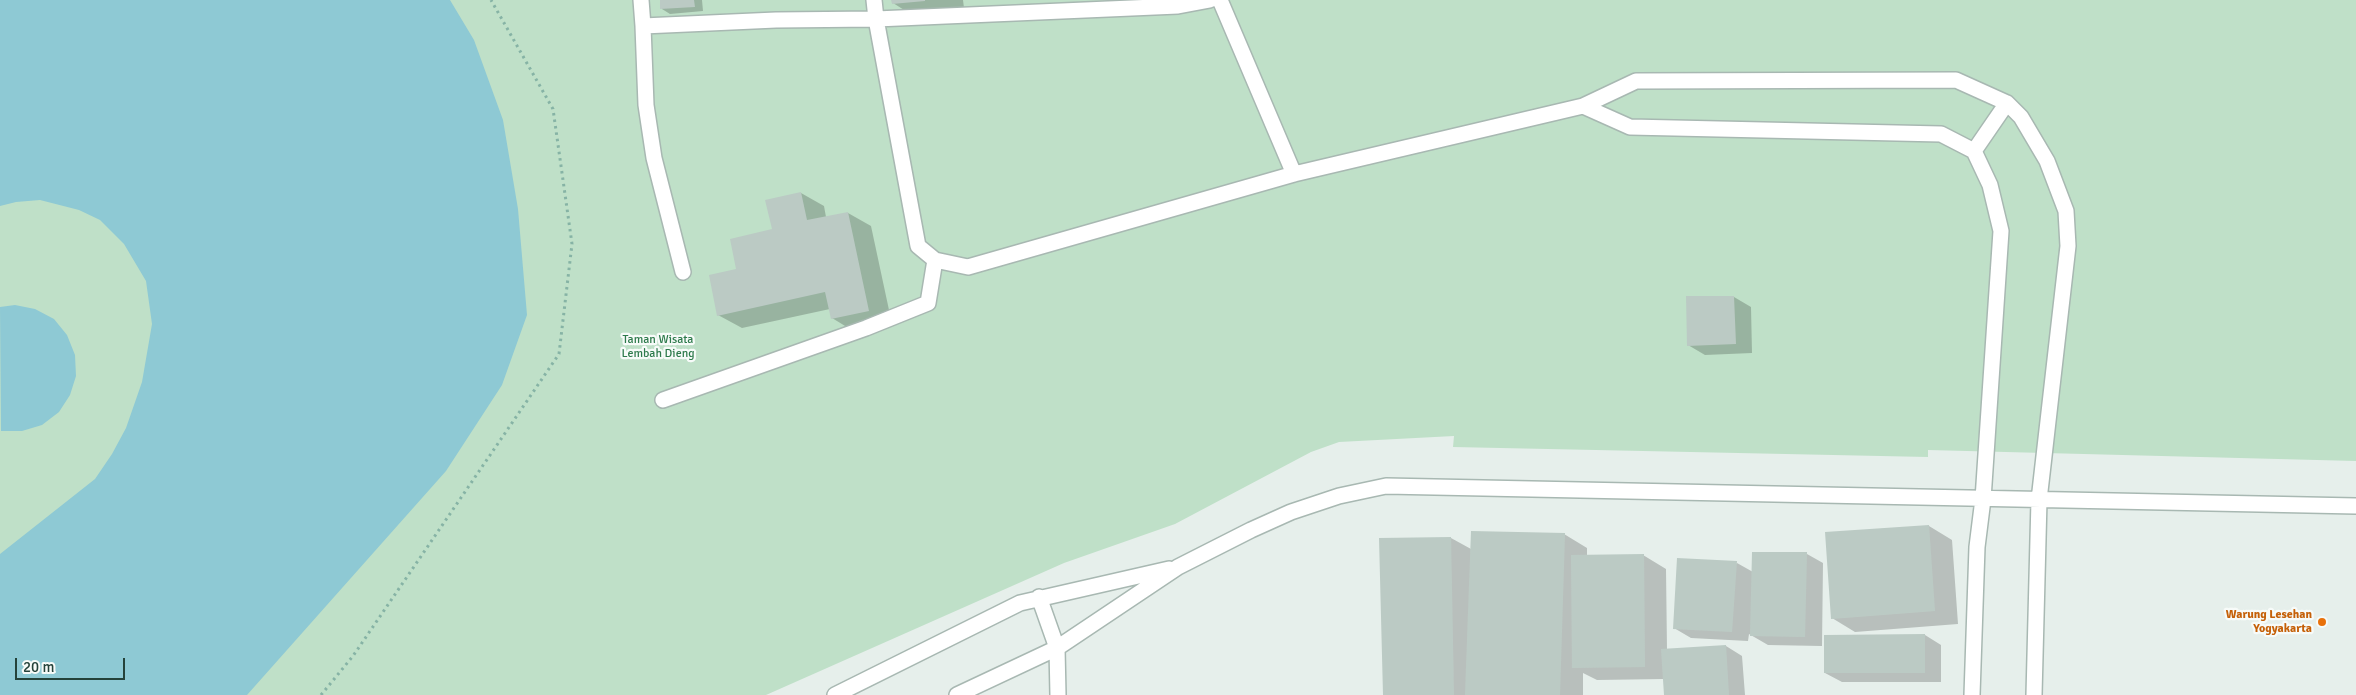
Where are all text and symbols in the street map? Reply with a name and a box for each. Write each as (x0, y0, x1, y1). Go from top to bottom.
park label: Taman Wisata Lembah Dieng (621, 333, 695, 361)
place label: Warung Lesehan Yogyakarta (2226, 608, 2312, 636)
marker: Warung Lesehan Yogyakarta (2316, 616, 2328, 628)
scale bar (18, 648, 128, 680)
text: 20 m (23, 658, 54, 676)

